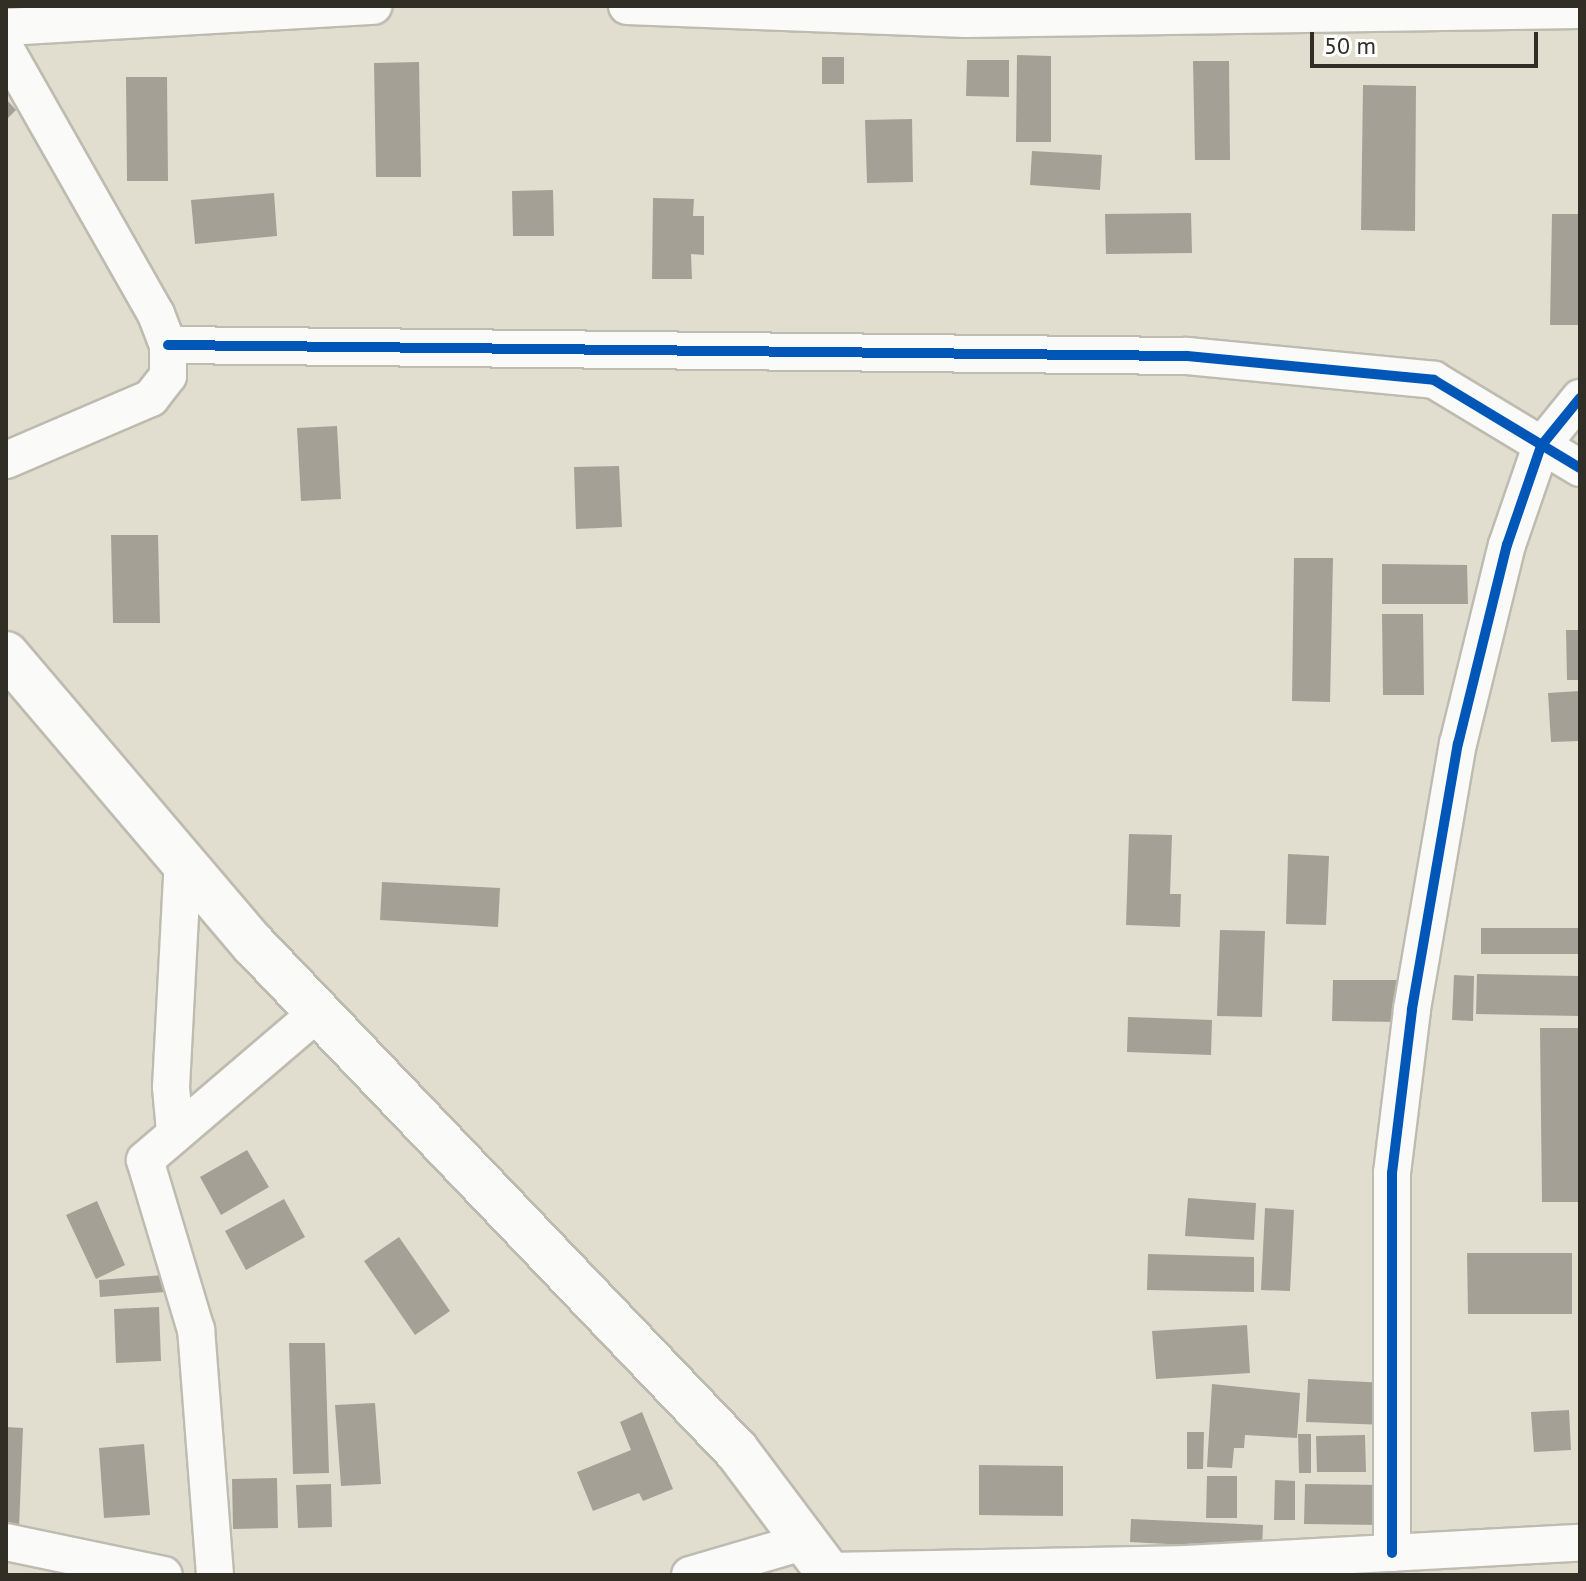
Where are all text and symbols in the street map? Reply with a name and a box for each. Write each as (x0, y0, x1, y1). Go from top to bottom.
scale bar (1314, 16, 1542, 66)
text: 50 m (1324, 30, 1376, 61)

